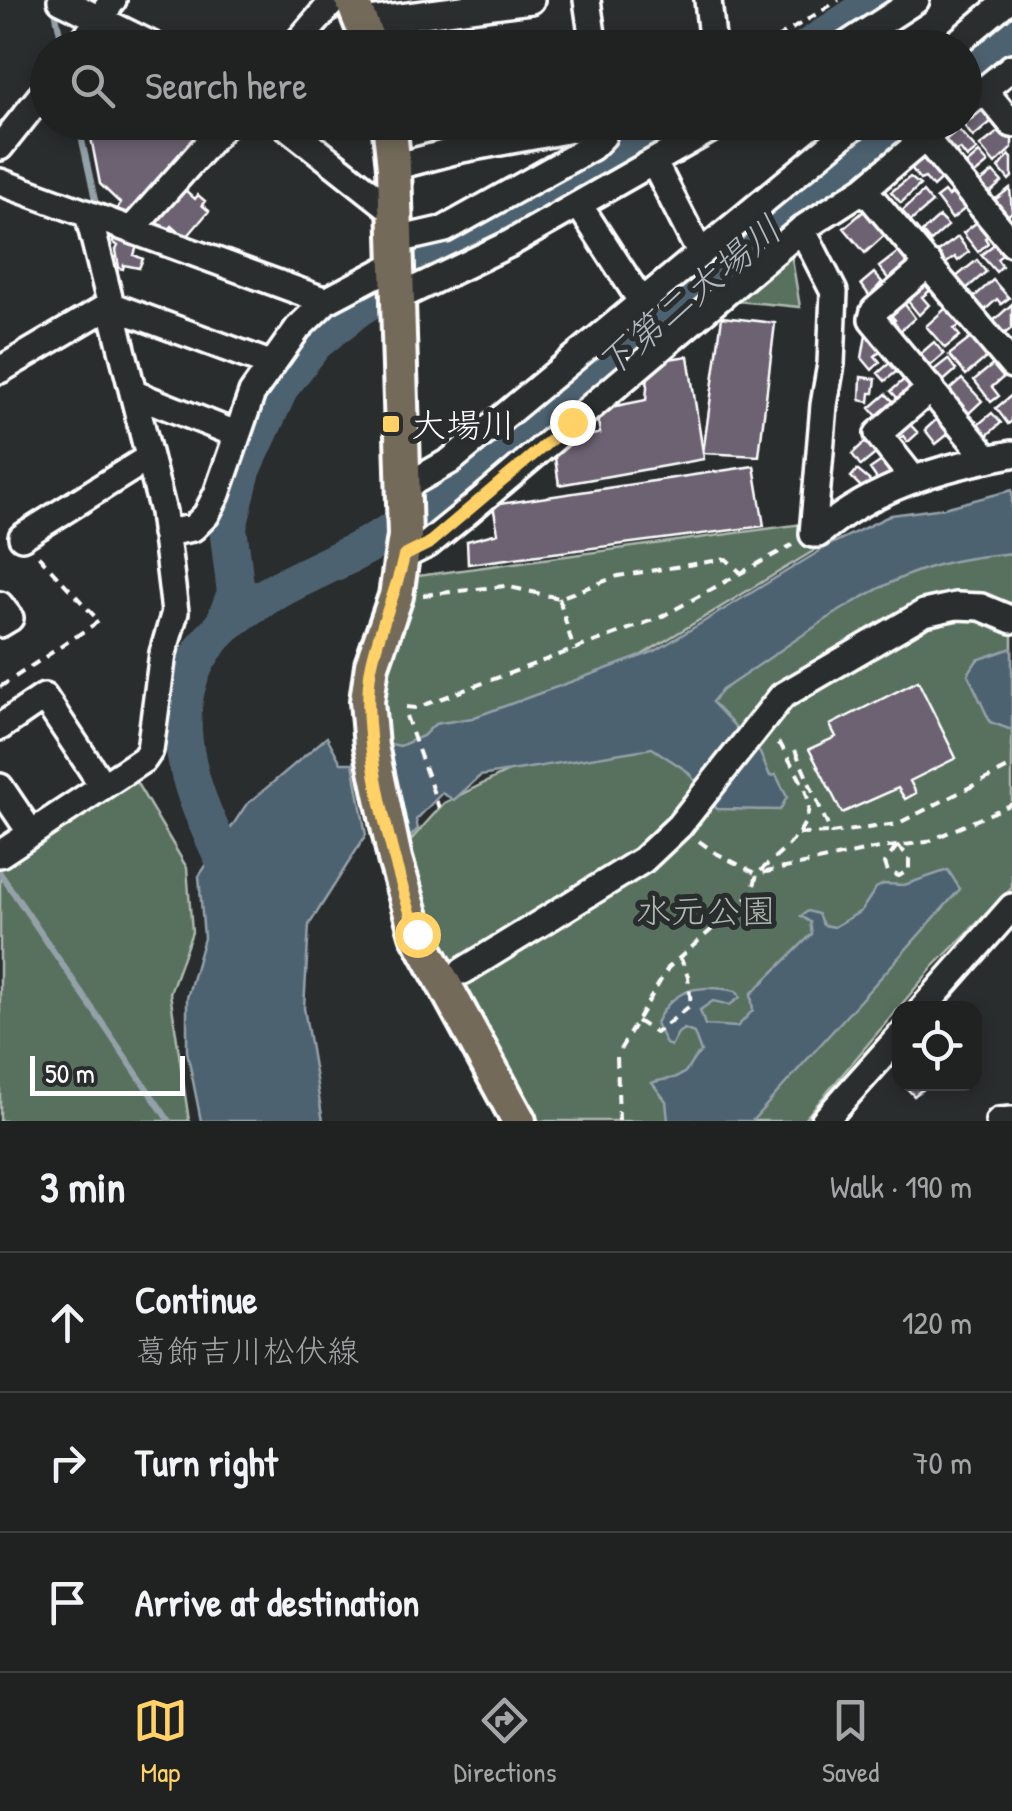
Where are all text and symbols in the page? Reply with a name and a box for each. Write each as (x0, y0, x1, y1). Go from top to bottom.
search box (30, 30, 982, 140)
icon: search (65, 58, 120, 113)
text: Search here (145, 59, 307, 111)
water label: 下第二大場川 (584, 203, 792, 389)
route end (550, 400, 596, 446)
place label: 大場川 (411, 401, 516, 448)
marker: 大場川 (380, 413, 402, 435)
park label: 水元公園 (636, 887, 776, 934)
route start (395, 912, 441, 958)
map controls (892, 1001, 982, 1091)
button: locate (892, 1001, 982, 1091)
scale bar (30, 1051, 185, 1096)
text: 50 m (45, 1054, 95, 1092)
text: 3 min (40, 1158, 125, 1215)
text: Walk · 190 m (830, 1165, 972, 1208)
text: Continue (135, 1273, 257, 1325)
icon: ahead (40, 1295, 95, 1350)
text: 120 m (902, 1301, 972, 1344)
text: 葛飾吉川松伏線 (135, 1329, 359, 1372)
icon: right (40, 1435, 95, 1490)
text: Turn right (135, 1436, 278, 1488)
text: 70 m (913, 1441, 972, 1484)
icon: arrive (40, 1575, 95, 1630)
text: Arrive at destination (135, 1576, 419, 1628)
tab: Map (133, 1693, 188, 1791)
tab: Directions (453, 1693, 556, 1791)
tab: Saved (822, 1693, 879, 1791)

